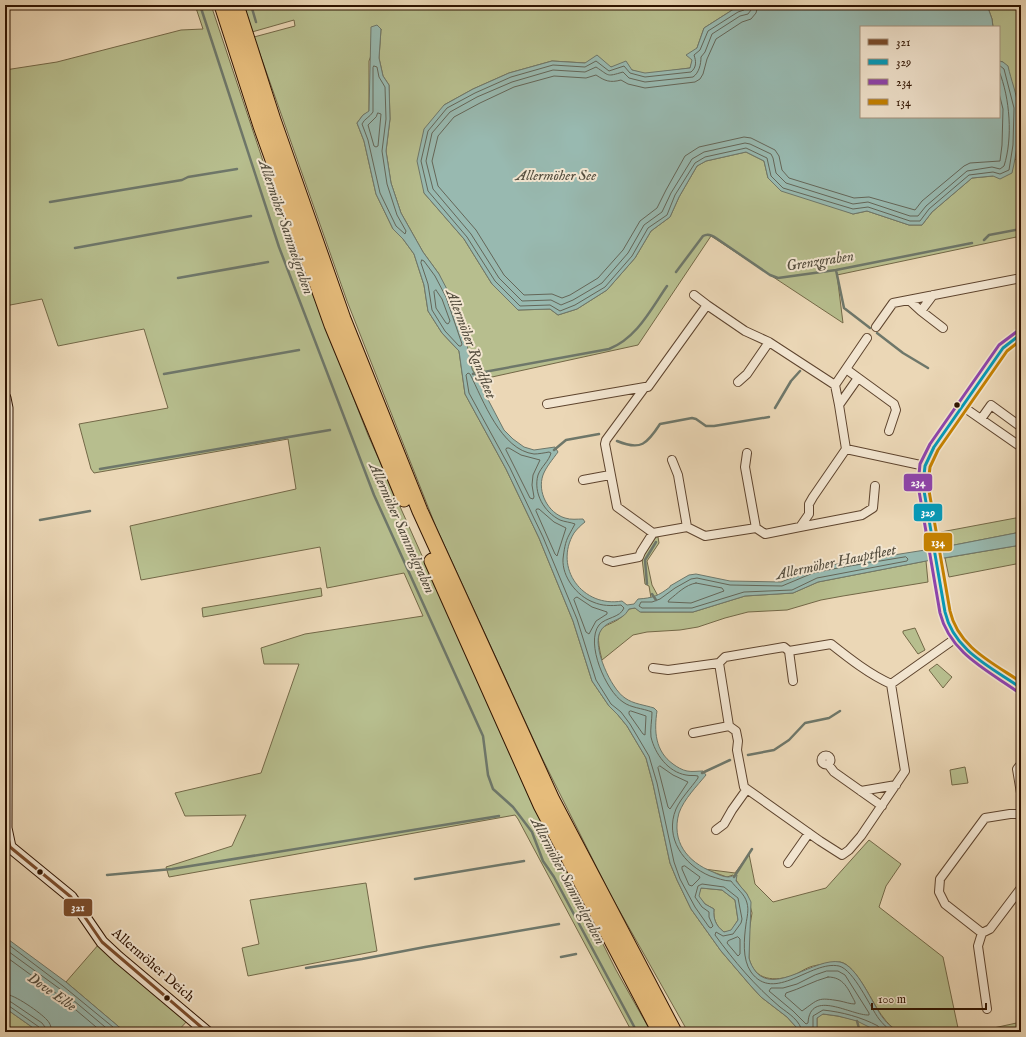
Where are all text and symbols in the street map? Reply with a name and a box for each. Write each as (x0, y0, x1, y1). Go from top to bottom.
legend (860, 26, 1000, 118)
text: 321 (896, 35, 911, 50)
text: 329 (896, 55, 911, 70)
text: 234 (896, 75, 912, 90)
text: 134 (896, 95, 911, 110)
water label: Allermöher Sammelgraben (252, 155, 318, 297)
water label: Allermöher See (514, 166, 596, 185)
water label: Grenzgraben (785, 246, 855, 277)
water label: Allermöher Randfleet (441, 285, 501, 403)
unlabelled marker (952, 400, 962, 410)
water label: Allermöher Sammelgraben (363, 458, 439, 597)
line badge: 234 (903, 473, 933, 492)
text: 234 (911, 476, 926, 490)
line badge: 329 (913, 503, 943, 522)
text: 329 (921, 506, 935, 520)
line badge: 134 (923, 532, 953, 552)
text: 134 (931, 536, 945, 550)
water label: Allermöher Hauptfleet (772, 540, 899, 584)
water label: Allermöher Sammelgraben (525, 812, 610, 948)
unlabelled marker (35, 867, 45, 877)
line badge: 321 (63, 898, 93, 917)
text: 321 (71, 901, 85, 915)
street label: Allermöher Deich (107, 924, 198, 1006)
water label: Dove Elbe (24, 968, 80, 1016)
scale bar (872, 985, 986, 1011)
text: 100 m (878, 992, 906, 1007)
unlabelled marker (162, 993, 172, 1003)

